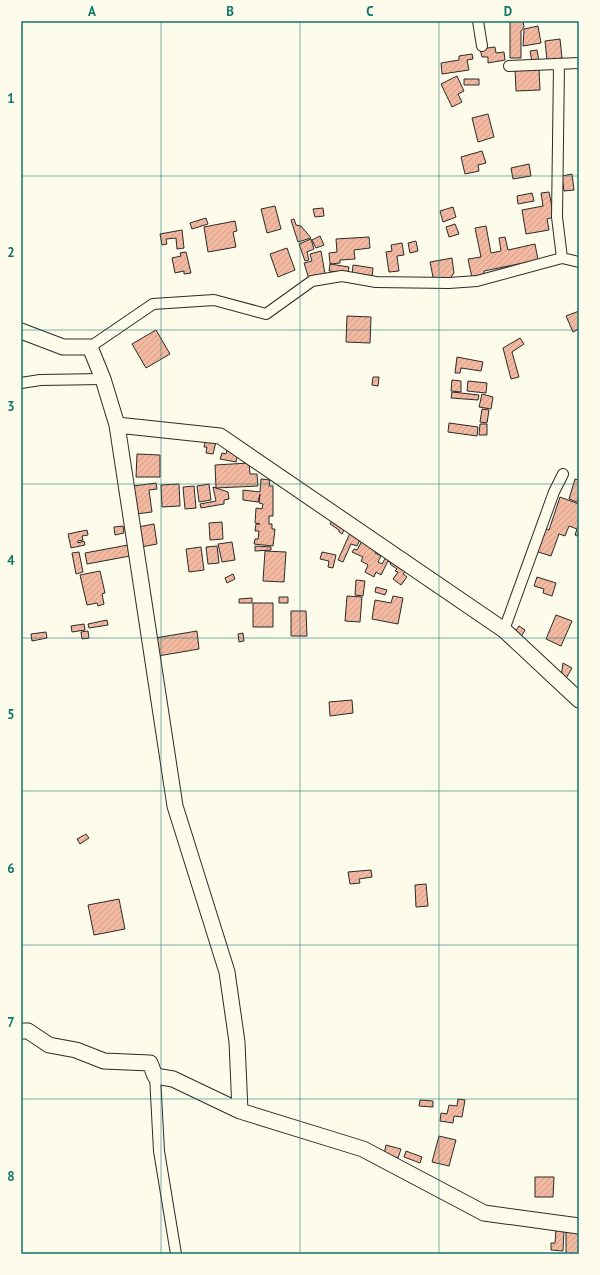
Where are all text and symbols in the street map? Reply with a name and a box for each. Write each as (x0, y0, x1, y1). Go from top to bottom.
text: A (88, 3, 96, 20)
text: B (226, 3, 234, 20)
text: C (366, 3, 374, 20)
text: D (504, 3, 512, 20)
text: 1 (7, 90, 15, 107)
text: 2 (7, 244, 15, 261)
text: 3 (7, 398, 15, 415)
text: 4 (7, 552, 15, 569)
text: 5 (7, 706, 15, 723)
text: 6 (7, 860, 15, 877)
text: 7 (7, 1014, 15, 1031)
text: 8 (7, 1168, 15, 1185)

